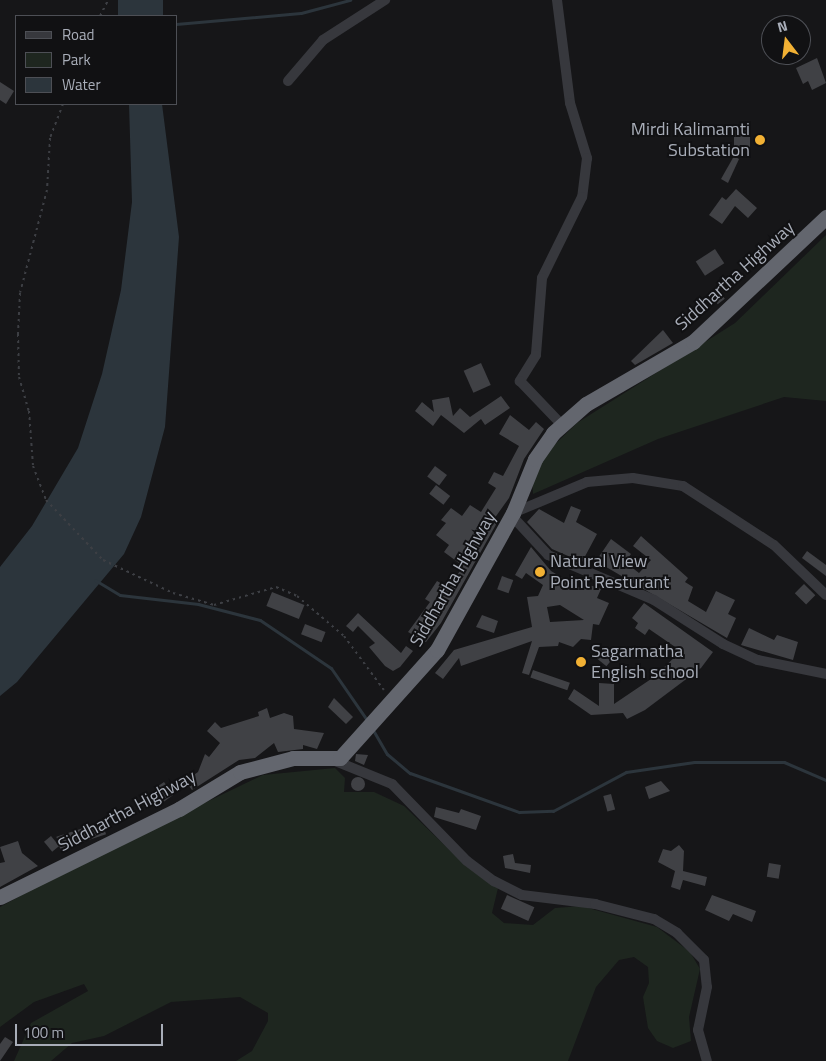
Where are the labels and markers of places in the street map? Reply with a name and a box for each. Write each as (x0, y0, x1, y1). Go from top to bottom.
place label: Mirdi Kalimamti Substation (631, 119, 750, 162)
marker: Mirdi Kalimamti Substation (754, 134, 766, 146)
place label: Natural View Point Resturant (550, 551, 669, 594)
marker: Natural View Point Resturant (534, 566, 546, 578)
place label: Sagarmatha English school (591, 641, 699, 684)
marker: Sagarmatha English school (575, 656, 587, 668)

